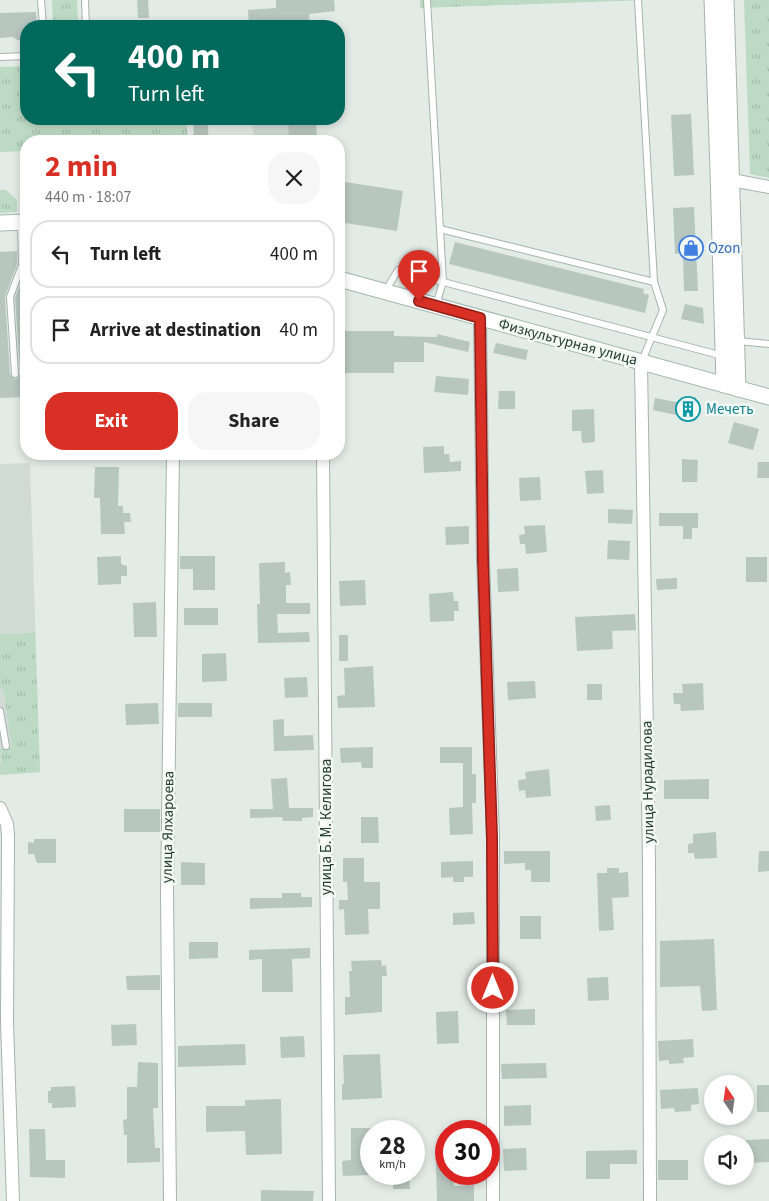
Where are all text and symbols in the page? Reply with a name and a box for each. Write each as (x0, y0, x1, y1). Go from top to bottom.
text: 400 m (128, 32, 220, 82)
icon: left (45, 40, 110, 105)
text: Turn left (128, 78, 204, 110)
text: 2 min (45, 145, 118, 188)
button: close (268, 152, 320, 204)
text: 440 m · 18:07 (45, 186, 132, 208)
shop icon: Ozon (678, 235, 704, 261)
place label: Ozon (708, 238, 740, 259)
icon: left (47, 240, 75, 268)
text: Turn left (90, 241, 161, 268)
text: 400 m (270, 241, 318, 268)
pin (398, 250, 440, 301)
icon: arrive (405, 257, 433, 285)
street label: Физкультурная улица (496, 313, 640, 371)
icon: arrive (47, 316, 75, 344)
text: Arrive at destination (90, 317, 261, 344)
text: 40 m (280, 317, 318, 344)
button: Exit (45, 392, 178, 450)
button: Share (188, 392, 320, 450)
building icon: Мечеть (675, 396, 701, 422)
place label: Мечеть (706, 399, 754, 420)
street label: улица Нурадилова (636, 721, 660, 843)
street label: улица Б. М. Келигова (316, 759, 337, 895)
street label: улица Ялхароева (157, 771, 179, 883)
position arrow (466, 961, 518, 1013)
north arrow (704, 1075, 754, 1125)
map controls (704, 1075, 754, 1185)
speed limit sign: 30 (435, 1120, 500, 1185)
text: 28 (379, 1128, 406, 1164)
button: sound (704, 1135, 754, 1185)
text: km/h (379, 1156, 406, 1173)

